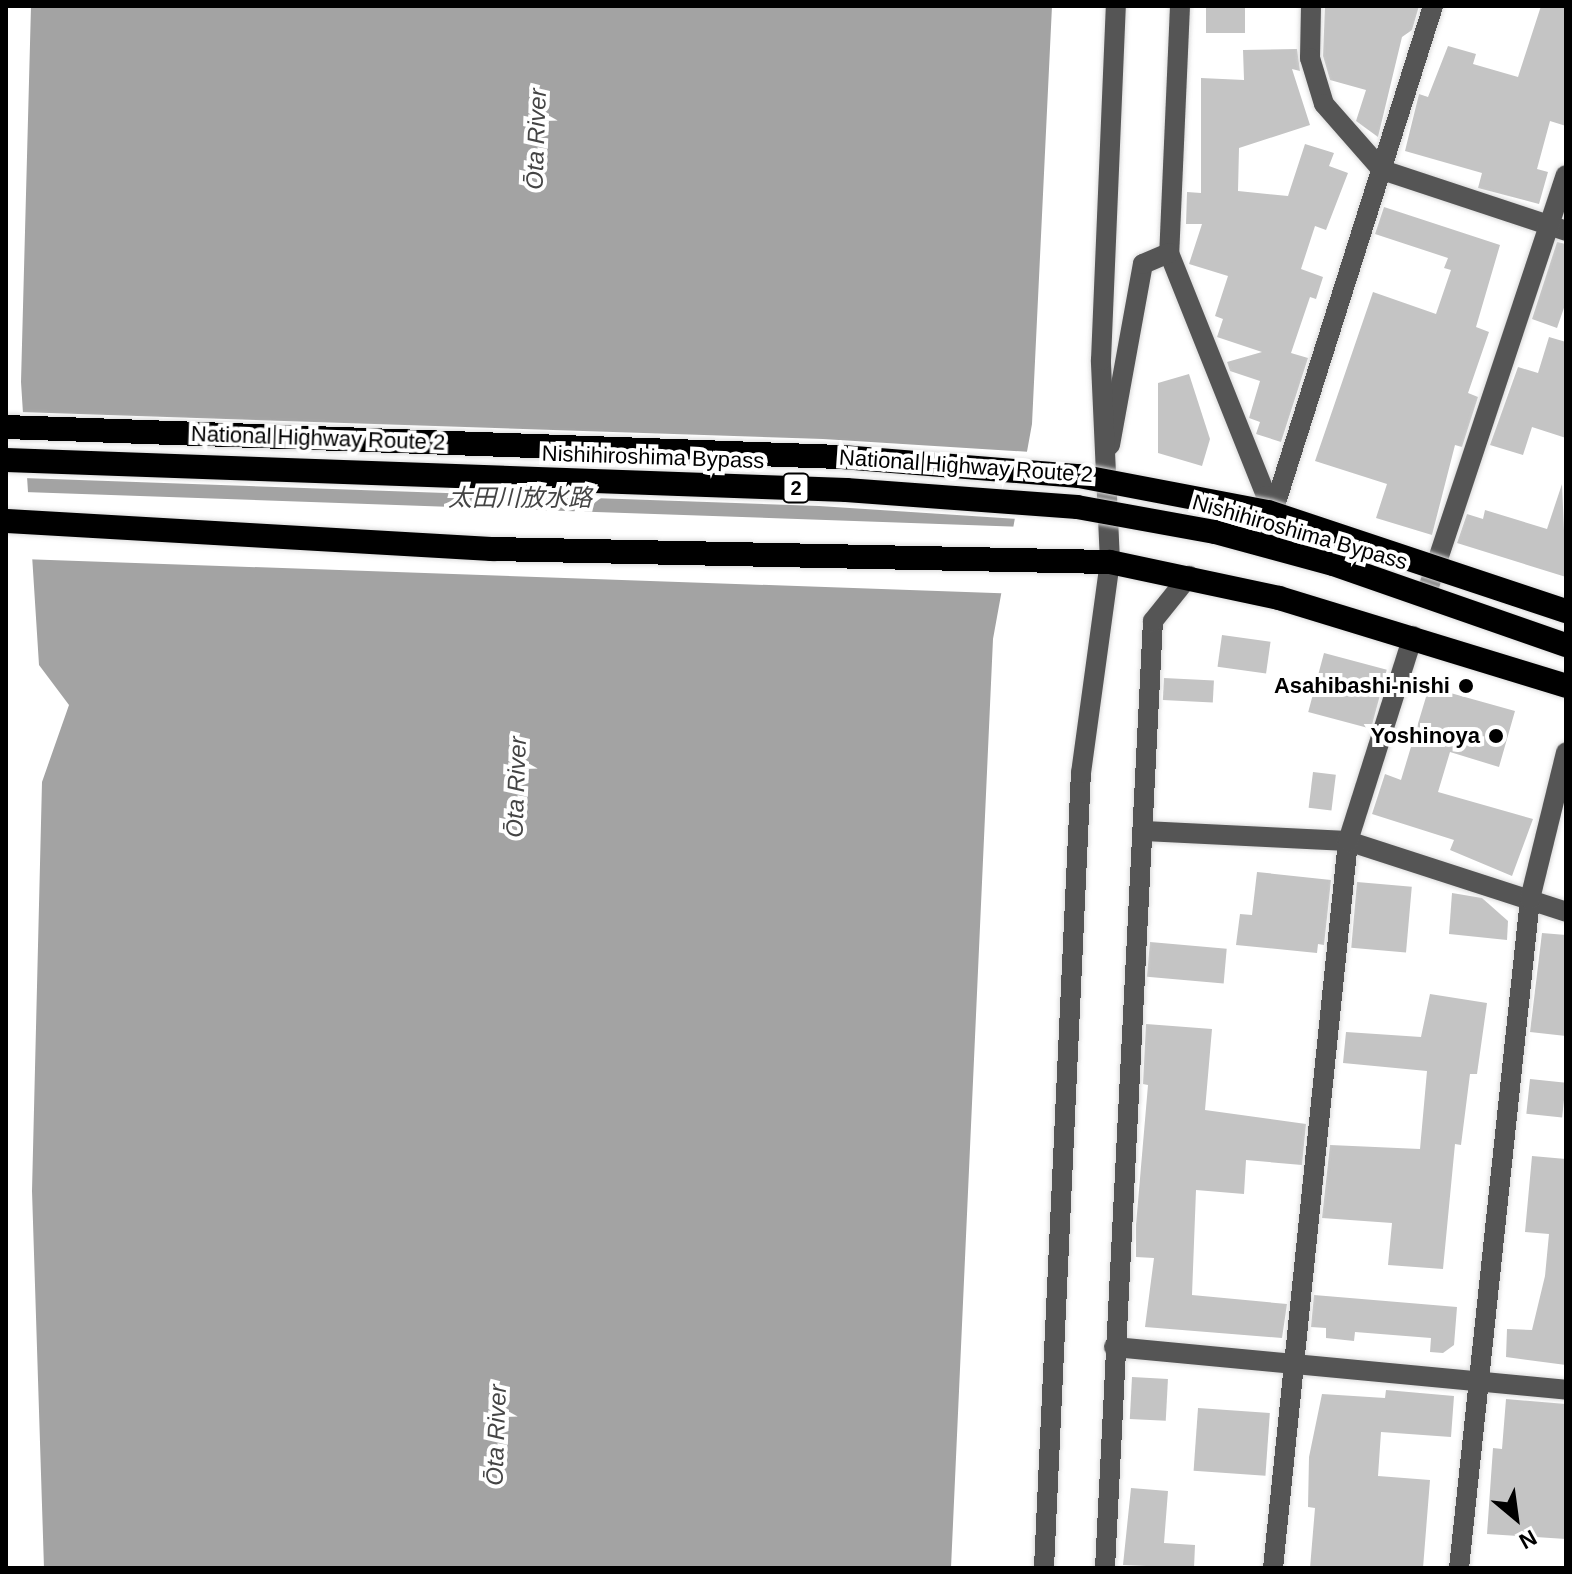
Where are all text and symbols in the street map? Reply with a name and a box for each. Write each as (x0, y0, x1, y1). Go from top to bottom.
water label: Ōta River (520, 88, 552, 190)
street label: National Highway Route 2 (190, 420, 446, 456)
street label: Nishihiroshima Bypass (541, 440, 765, 474)
street label: National Highway Route 2 (838, 444, 1094, 488)
road number: 2 (782, 472, 810, 504)
water label: 太田川放水路 (448, 484, 592, 512)
street label: Nishihiroshima Bypass (1189, 489, 1411, 575)
place label: Asahibashi-nishi (1274, 673, 1450, 699)
marker: Asahibashi-nishi (1457, 677, 1475, 695)
place label: Yoshinoya (1370, 723, 1480, 749)
marker: Yoshinoya (1487, 727, 1505, 745)
water label: Ōta River (500, 736, 532, 838)
water label: Ōta River (480, 1384, 512, 1486)
north arrow (1476, 1478, 1556, 1558)
text: N (1515, 1525, 1541, 1554)

